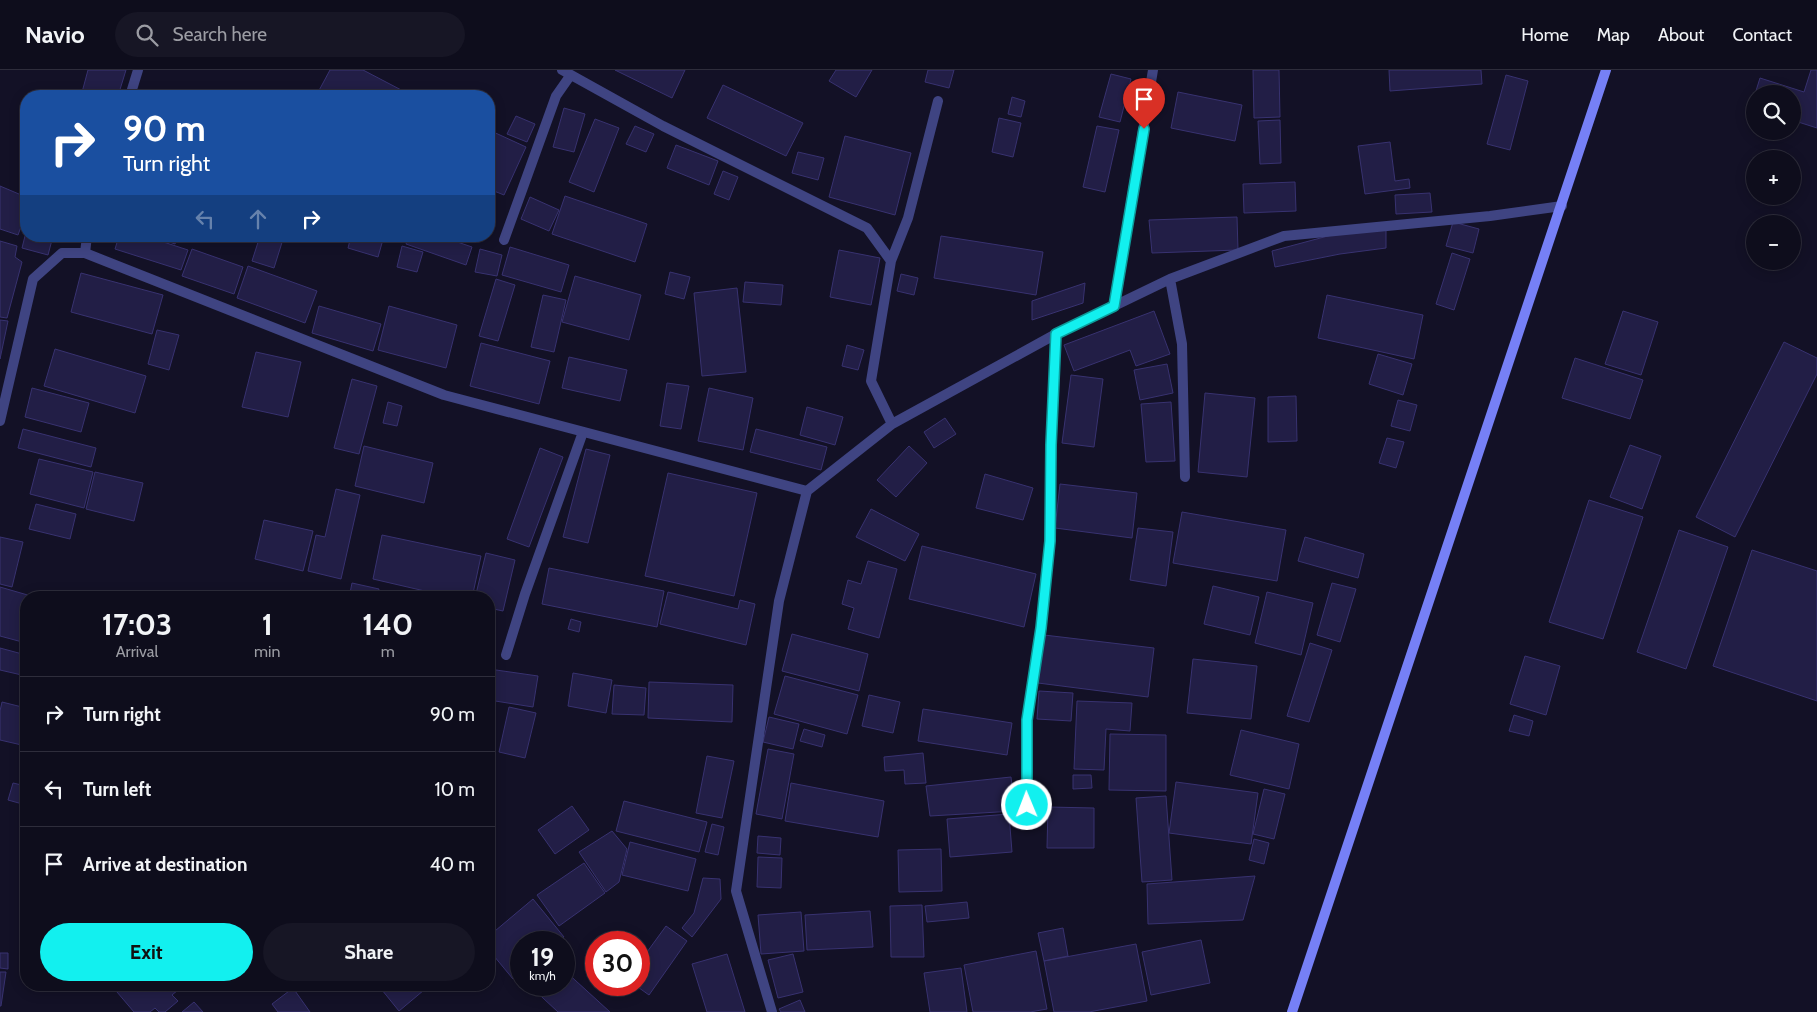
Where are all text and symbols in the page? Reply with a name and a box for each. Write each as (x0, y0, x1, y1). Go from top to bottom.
search box (115, 12, 465, 57)
text: Navio (25, 20, 85, 49)
icon: search (133, 21, 161, 49)
text: Search here (173, 23, 267, 46)
text: Home (1521, 24, 1569, 46)
text: Map (1597, 24, 1630, 46)
text: About (1658, 24, 1704, 46)
text: Contact (1732, 24, 1792, 46)
pin (1123, 78, 1165, 129)
icon: arrive (1130, 85, 1158, 113)
map controls (1746, 85, 1801, 270)
button: search (1746, 85, 1801, 140)
text: 90 m (123, 107, 206, 150)
icon: right (40, 110, 105, 175)
text: Turn right (123, 150, 210, 177)
button: + (1746, 150, 1801, 205)
icon: left (191, 205, 219, 233)
icon: ahead (244, 205, 272, 233)
icon: right (297, 205, 325, 233)
button: − (1746, 215, 1801, 270)
text: 17:03 (102, 606, 172, 643)
text: 1 (262, 606, 273, 643)
text: 140 (362, 606, 413, 643)
text: Arrival (116, 642, 158, 661)
text: min (254, 642, 280, 661)
text: m (381, 642, 395, 661)
icon: right (40, 700, 68, 728)
text: Turn right (83, 703, 161, 726)
text: 90 m (430, 703, 475, 726)
icon: left (40, 775, 68, 803)
text: Turn left (83, 778, 151, 801)
text: 10 m (435, 778, 475, 801)
position arrow (1000, 778, 1052, 830)
icon: arrive (40, 850, 68, 878)
text: Arrive at destination (83, 853, 247, 876)
text: 40 m (430, 853, 475, 876)
button: Exit (40, 923, 253, 981)
button: Share (263, 923, 475, 981)
speed limit sign: 30 (585, 931, 650, 996)
text: 19 (531, 942, 554, 972)
text: km/h (529, 968, 556, 983)

